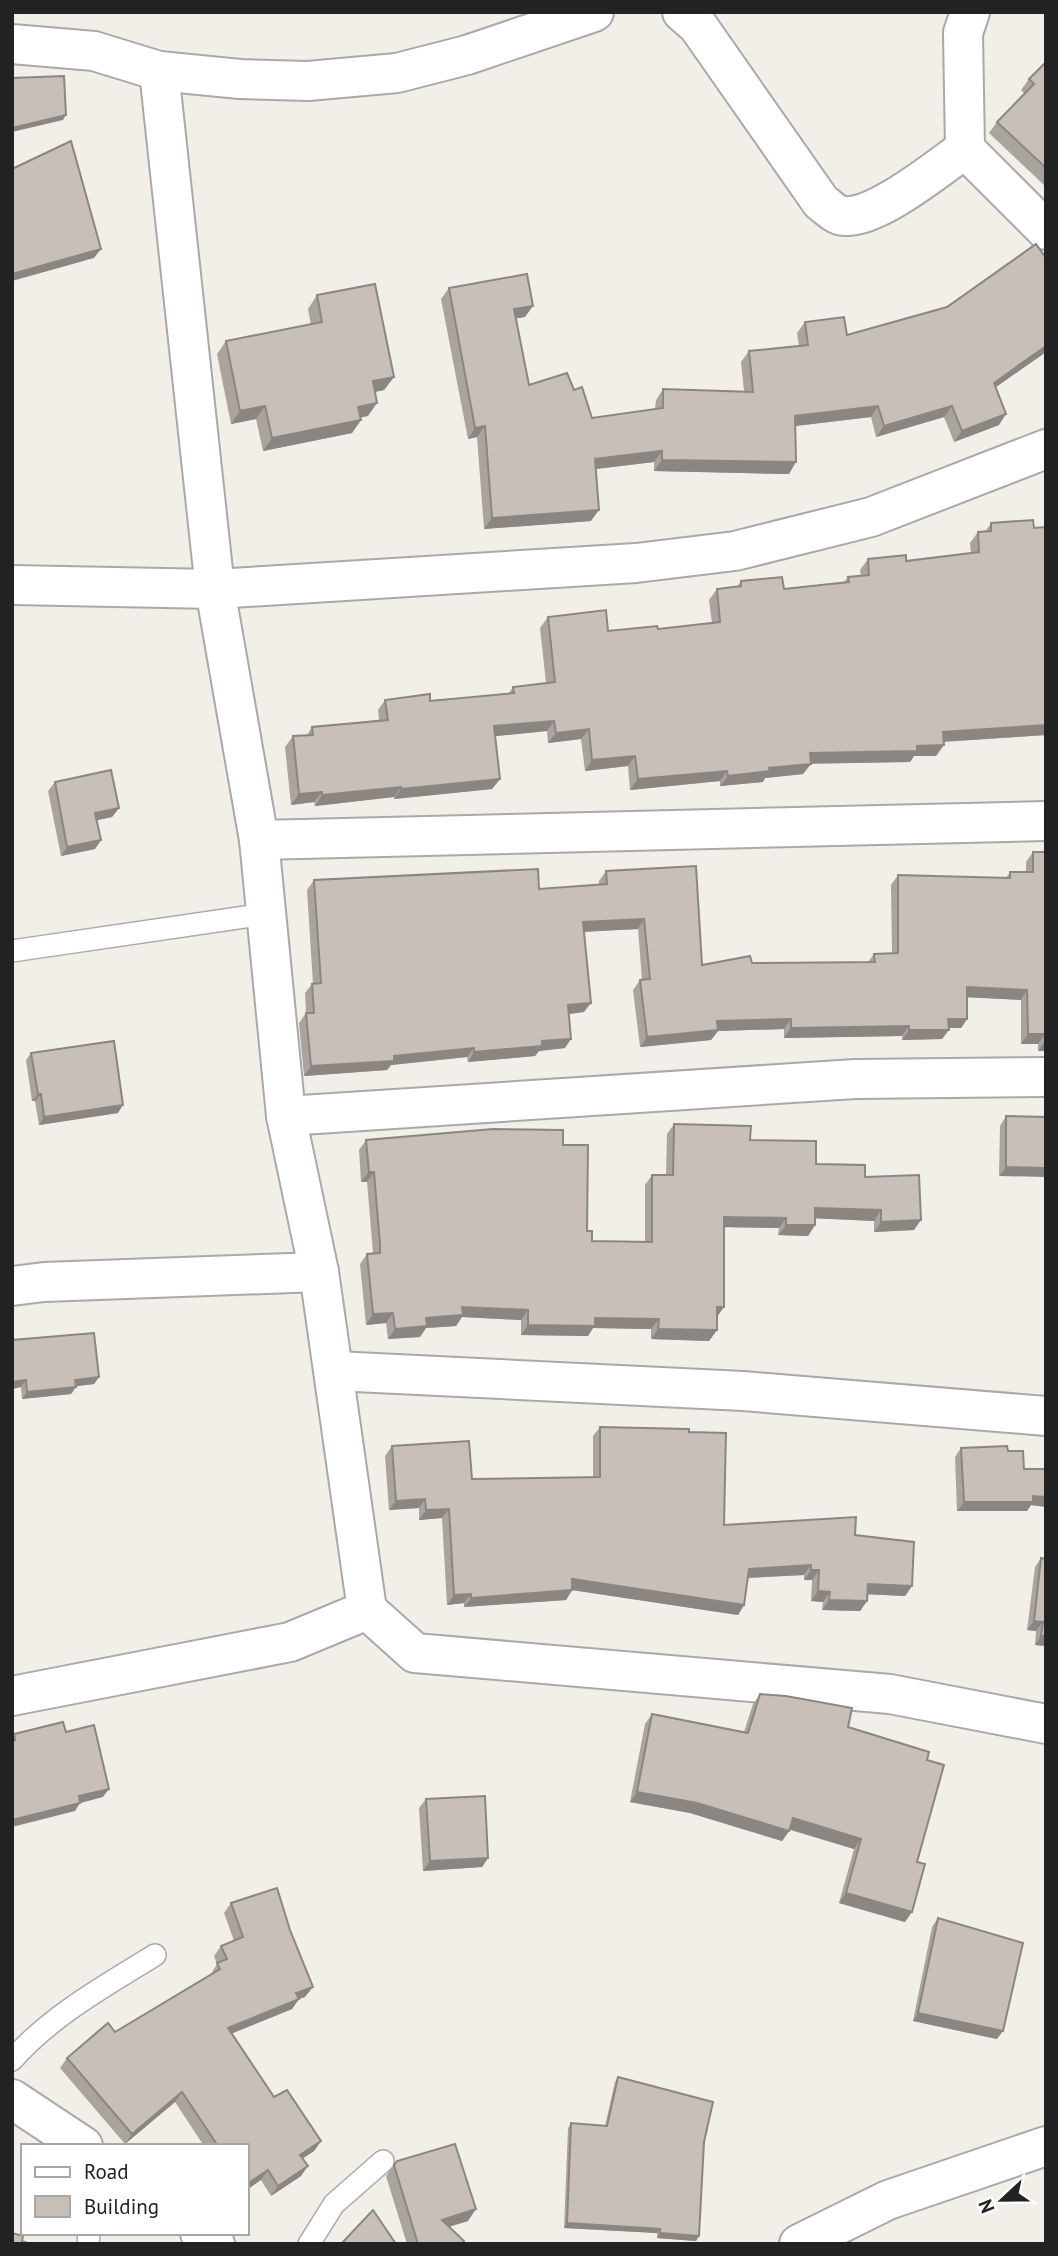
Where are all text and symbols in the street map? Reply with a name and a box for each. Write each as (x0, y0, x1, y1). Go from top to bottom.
legend (21, 2144, 248, 2235)
text: Road (84, 2158, 128, 2185)
north arrow (967, 2165, 1037, 2235)
text: Building (84, 2193, 159, 2220)
text: N (973, 2196, 1000, 2217)

